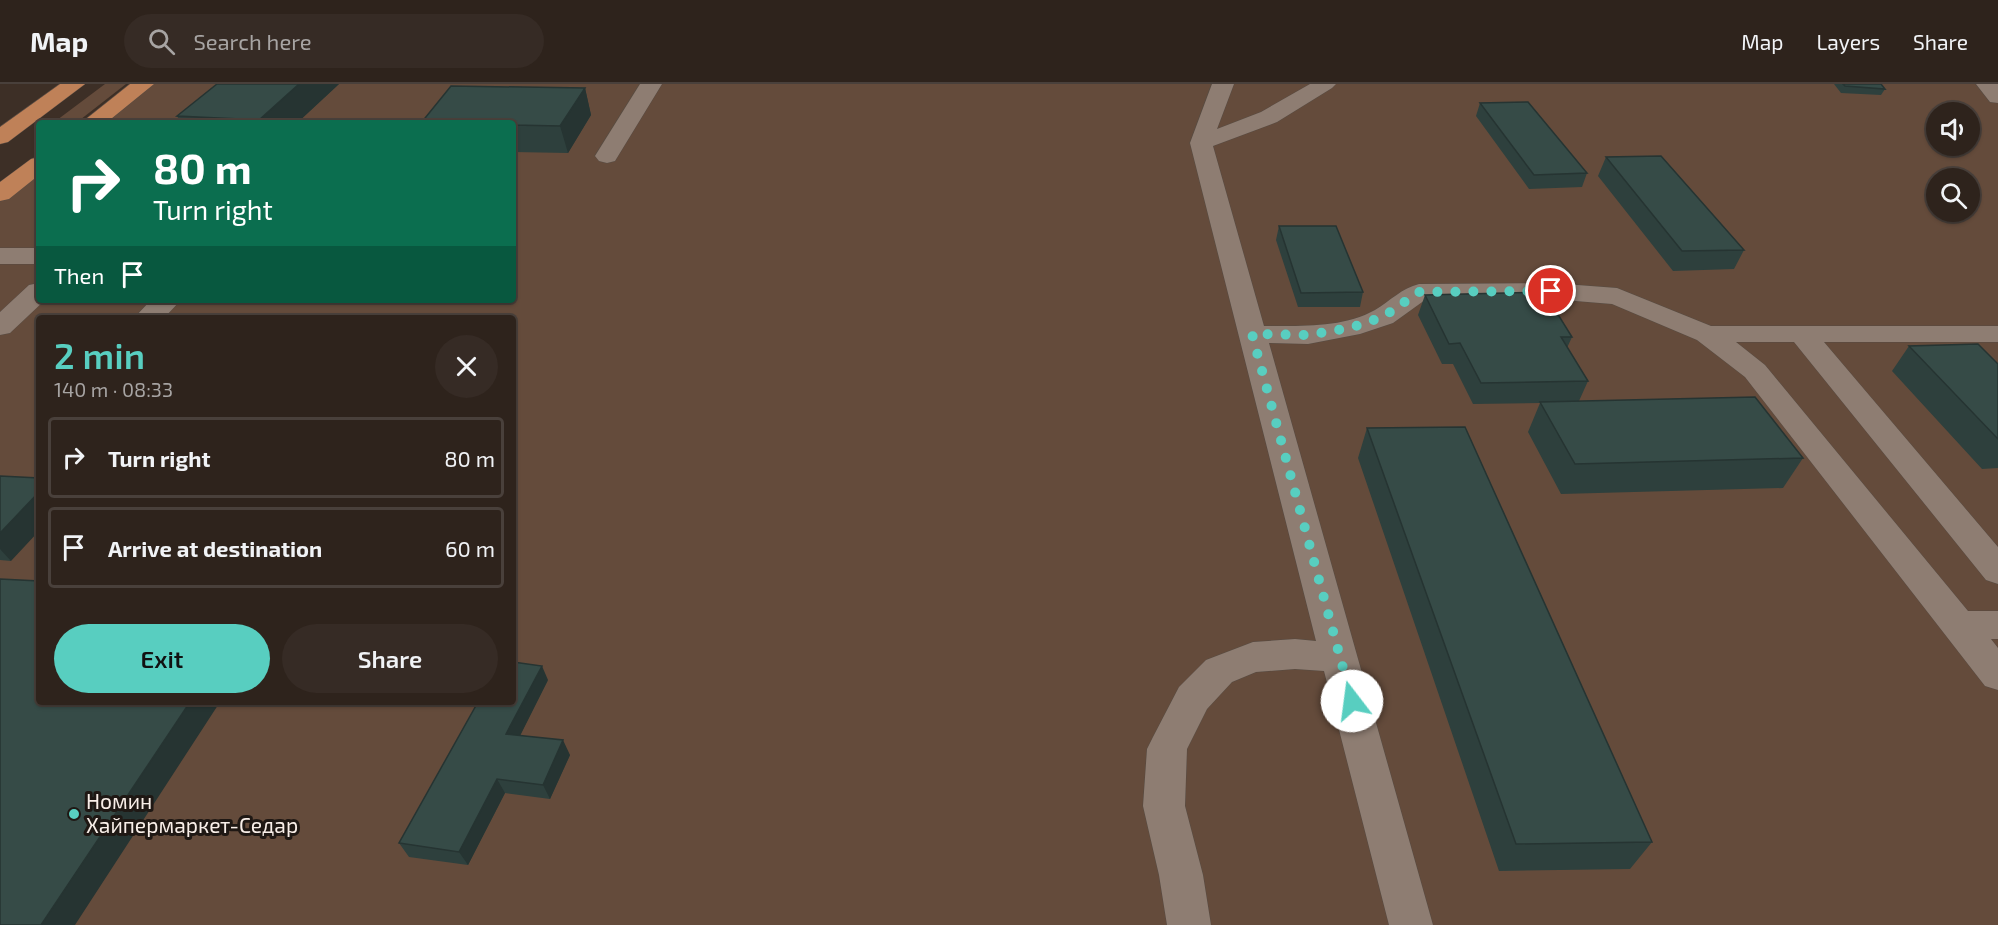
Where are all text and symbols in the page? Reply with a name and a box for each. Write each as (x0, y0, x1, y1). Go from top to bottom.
search box (124, 14, 544, 68)
text: Map (30, 24, 88, 58)
icon: search (145, 25, 178, 58)
text: Search here (193, 28, 312, 54)
text: Map (1741, 29, 1783, 54)
text: Layers (1816, 29, 1880, 54)
text: Share (1913, 29, 1968, 54)
map controls (1926, 102, 1980, 222)
button: sound (1926, 102, 1980, 156)
text: 80 m (153, 142, 252, 192)
icon: right (54, 144, 132, 222)
button: search (1926, 168, 1980, 222)
text: Turn right (153, 193, 273, 225)
icon: arrive (116, 258, 149, 291)
text: Then (54, 262, 104, 288)
pin (1525, 265, 1576, 316)
icon: arrive (1534, 274, 1567, 307)
text: 2 min (54, 333, 145, 376)
button: close (435, 335, 498, 398)
text: 140 m · 08:33 (54, 377, 173, 401)
icon: right (57, 441, 90, 474)
text: Turn right (108, 445, 210, 471)
text: 80 m (444, 445, 495, 471)
icon: arrive (57, 531, 90, 564)
text: Arrive at destination (108, 535, 322, 561)
text: 60 m (445, 535, 495, 561)
button: Exit (54, 624, 270, 693)
button: Share (282, 624, 498, 693)
position arrow (1320, 669, 1384, 733)
place label: Номин Хайпермаркет-Седар (86, 788, 298, 837)
marker: Номин Хайпермаркет-Седар (67, 807, 81, 821)

